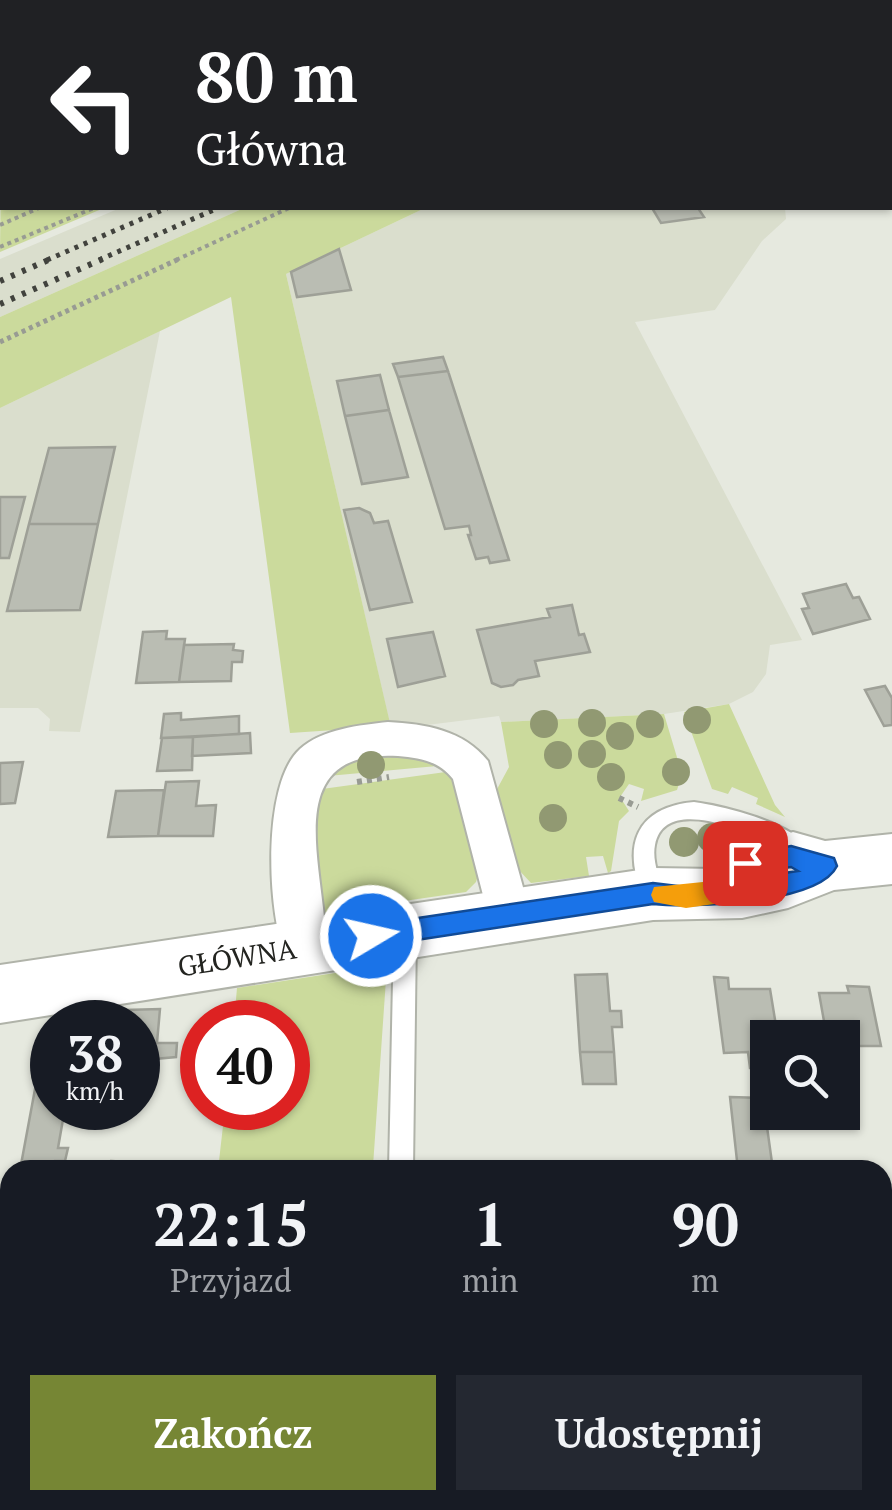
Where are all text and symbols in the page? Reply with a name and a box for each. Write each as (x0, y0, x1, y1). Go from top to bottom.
text: 80 m (195, 29, 358, 122)
icon: left (30, 40, 160, 170)
text: Główna (195, 118, 347, 178)
pin (703, 821, 788, 906)
icon: arrive (718, 836, 773, 891)
position arrow (319, 884, 423, 988)
street label: GŁÓWNA (175, 929, 300, 985)
speed limit sign: 40 (180, 1000, 310, 1130)
text: 38 (67, 1020, 123, 1086)
map controls (750, 1020, 860, 1130)
button: search (750, 1020, 860, 1130)
text: km/h (66, 1074, 124, 1107)
text: 22:15 (153, 1184, 309, 1263)
text: 1 (473, 1184, 507, 1263)
text: 90 (671, 1184, 739, 1263)
text: Przyjazd (170, 1259, 292, 1301)
text: min (462, 1259, 518, 1301)
text: m (691, 1259, 719, 1301)
button: Zakończ (30, 1375, 436, 1490)
button: Udostępnij (456, 1375, 862, 1490)

